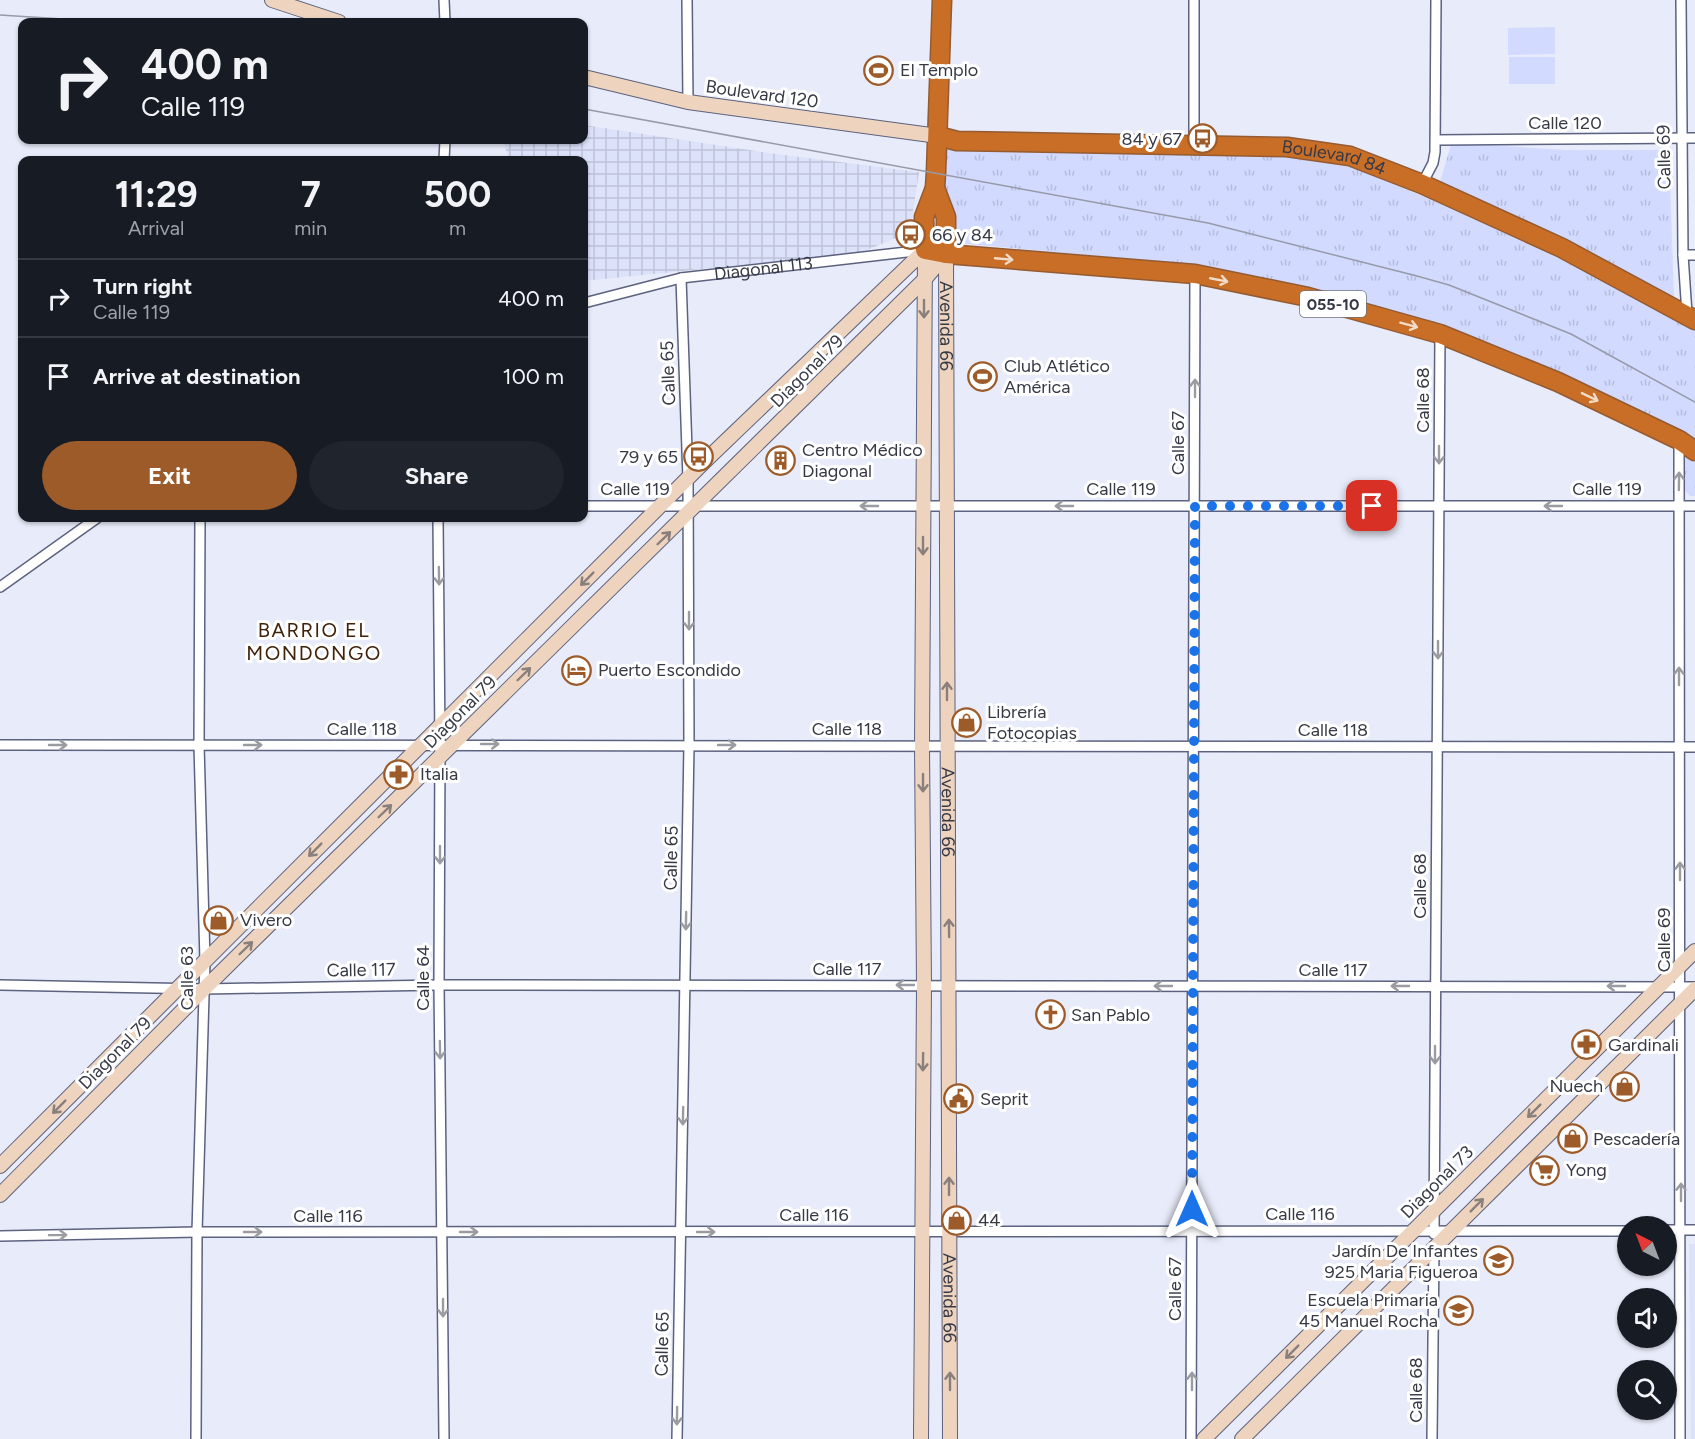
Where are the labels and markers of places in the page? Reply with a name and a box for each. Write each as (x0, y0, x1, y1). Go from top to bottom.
sports icon: El Templo (863, 54, 895, 86)
place label: El Templo (900, 59, 978, 81)
bus stop icon: 84 y 67 (1187, 123, 1219, 155)
place label: 84 y 67 (1122, 128, 1182, 150)
bus stop icon: 66 y 84 (895, 219, 927, 251)
place label: 66 y 84 (932, 224, 993, 246)
place label: Club Atlético América (1004, 355, 1110, 398)
sports icon: Club Atlético América (967, 360, 999, 392)
place label: Centro Médico Diagonal (802, 439, 923, 482)
bus stop icon: 79 y 65 (683, 441, 715, 473)
building icon: Centro Médico Diagonal (765, 444, 797, 476)
place label: 79 y 65 (619, 446, 678, 468)
pin (1346, 480, 1397, 531)
hotel icon: Puerto Escondido (561, 654, 593, 686)
place label: Puerto Escondido (598, 659, 741, 681)
place label: Librería Fotocopias (987, 701, 1077, 744)
shop icon: Librería Fotocopias (950, 706, 982, 738)
pharmacy icon: Italia (383, 758, 415, 790)
place label: Italia (420, 763, 458, 785)
shop icon: Vivero (203, 904, 235, 936)
place label: Vivero (240, 909, 292, 931)
church icon: San Pablo (1034, 999, 1066, 1031)
place label: San Pablo (1071, 1004, 1150, 1026)
pharmacy icon: Gardinali (1571, 1029, 1603, 1061)
place label: Gardinali (1608, 1034, 1679, 1056)
shop icon: Nuech (1608, 1070, 1640, 1102)
place label: Nuech (1549, 1075, 1603, 1097)
public building icon: Seprit (943, 1083, 975, 1115)
place label: Seprit (980, 1088, 1029, 1110)
shop icon: Pescadería (1556, 1123, 1588, 1155)
place label: Pescadería (1593, 1128, 1680, 1150)
supermarket icon: Yong (1529, 1154, 1561, 1186)
place label: Yong (1566, 1159, 1607, 1181)
shop icon: 44 (941, 1204, 973, 1236)
place label: 44 (978, 1209, 1000, 1231)
place label: Jardín De Infantes 925 Maria Figueroa (1325, 1240, 1478, 1283)
school or university icon: Jardín De Infantes 925 Maria Figueroa (1483, 1245, 1515, 1277)
place label: Escuela Primaria 45 Manuel Rocha (1299, 1289, 1438, 1332)
school or university icon: Escuela Primaria 45 Manuel Rocha (1443, 1294, 1475, 1326)

